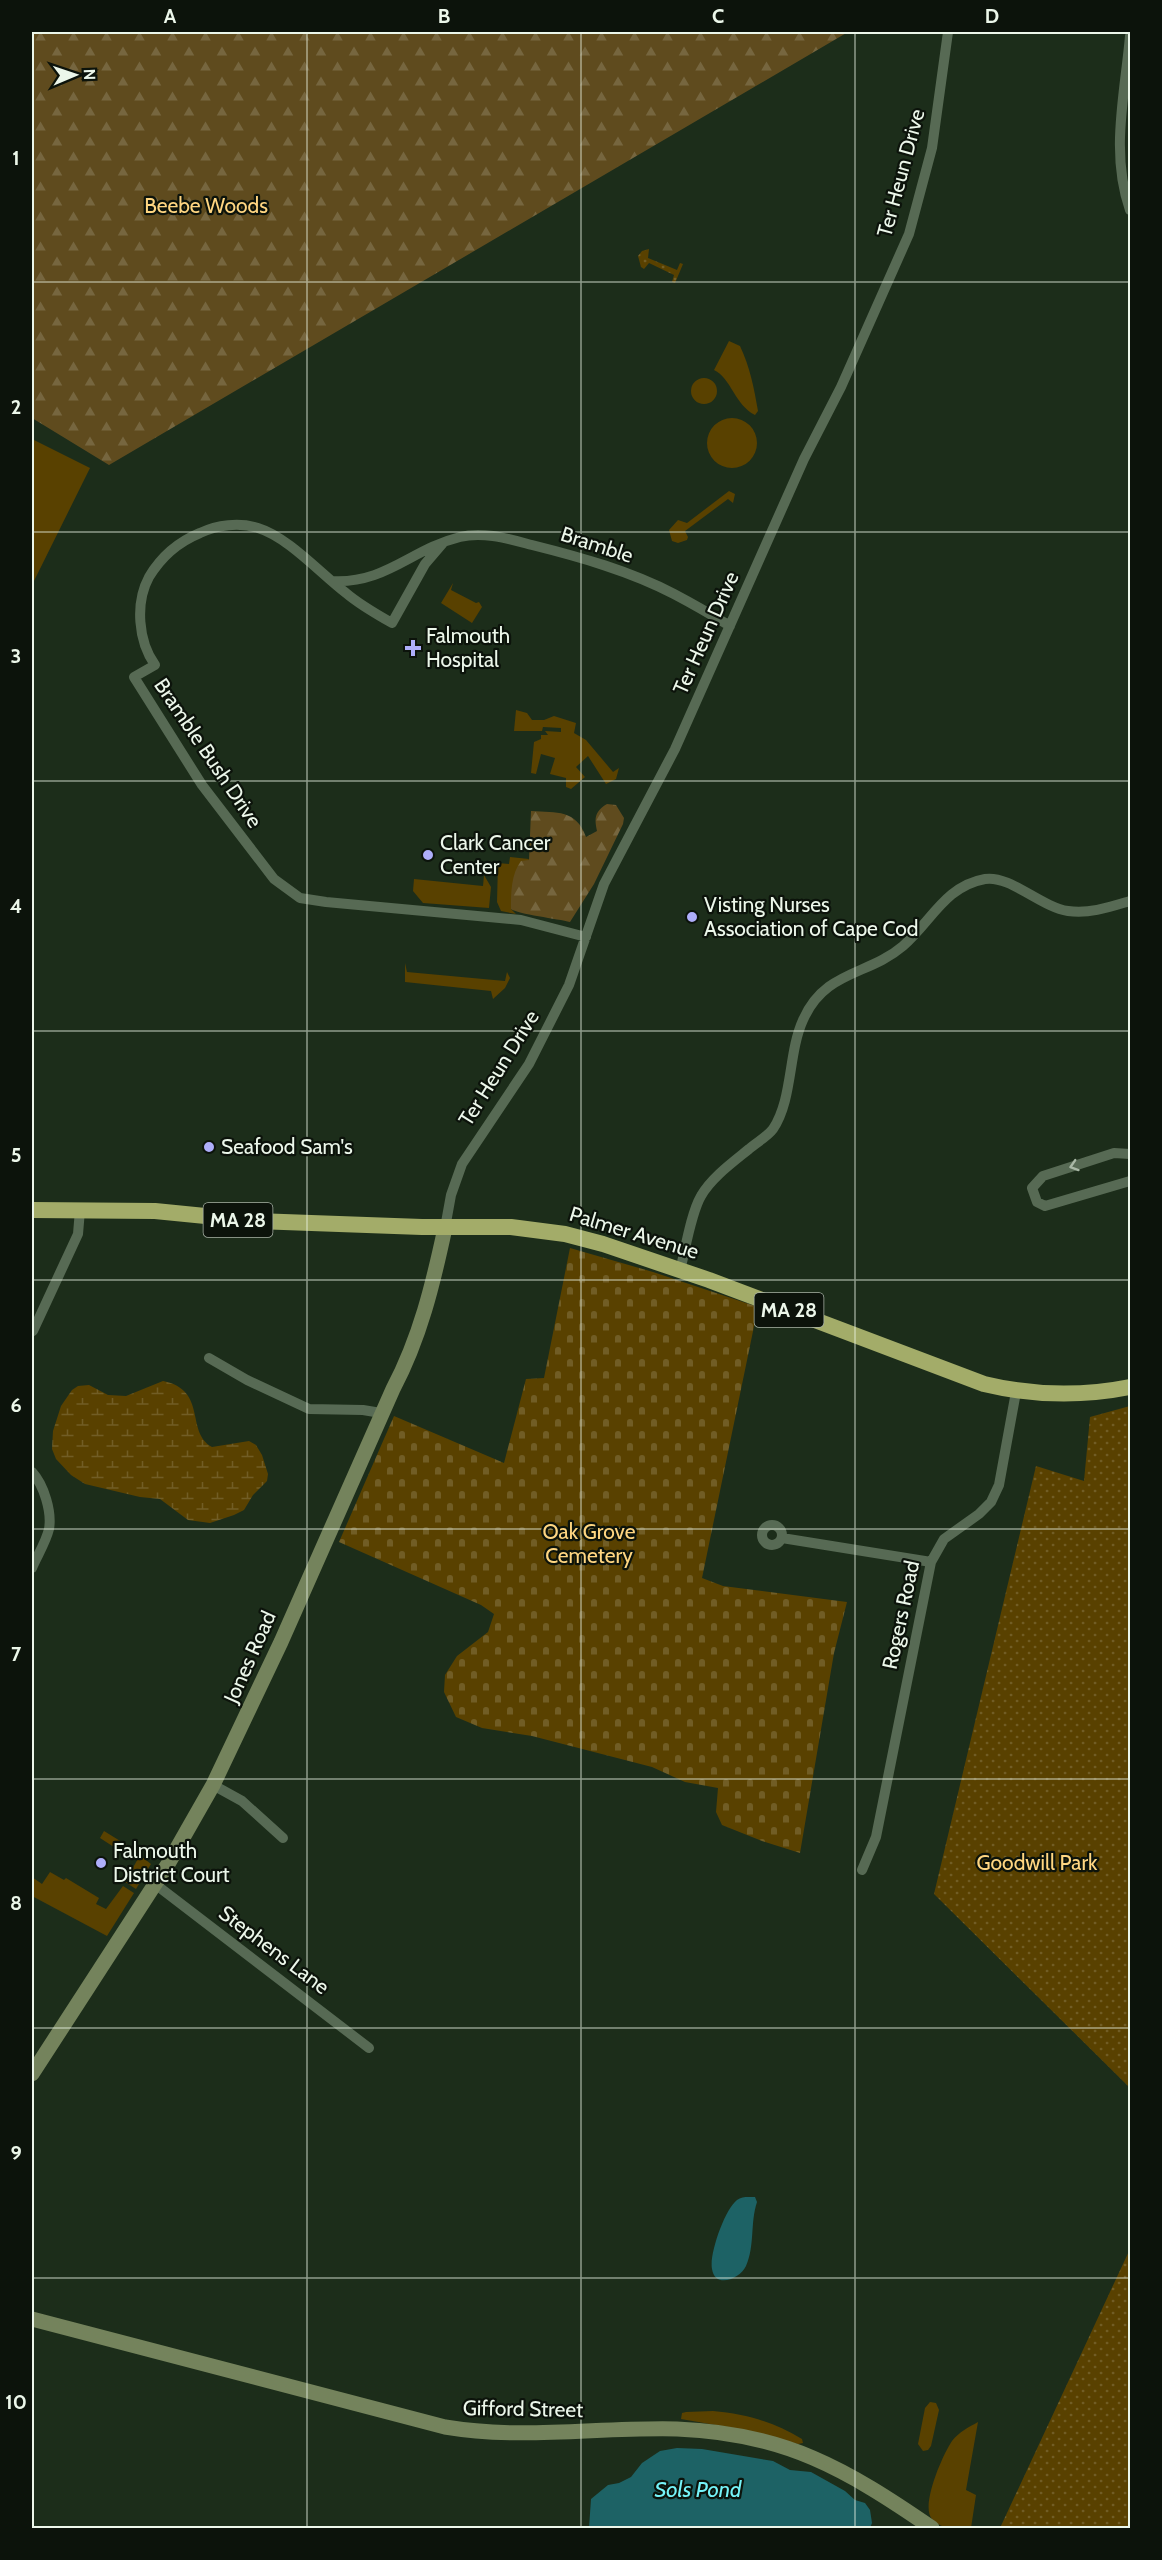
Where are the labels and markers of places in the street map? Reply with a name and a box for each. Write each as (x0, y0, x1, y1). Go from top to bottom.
place label: Falmouth Hospital (426, 623, 510, 672)
marker: Falmouth Hospital (404, 639, 422, 657)
place label: Clark Cancer Center (440, 830, 551, 879)
marker: Clark Cancer Center (421, 848, 435, 862)
place label: Visting Nurses Association of Cape Cod (704, 892, 918, 941)
marker: Visting Nurses Association of Cape Cod (685, 910, 699, 924)
place label: Seafood Sam's (221, 1134, 353, 1159)
marker: Seafood Sam's (202, 1140, 216, 1154)
place label: Falmouth District Court (113, 1838, 230, 1887)
marker: Falmouth District Court (94, 1856, 108, 1870)

